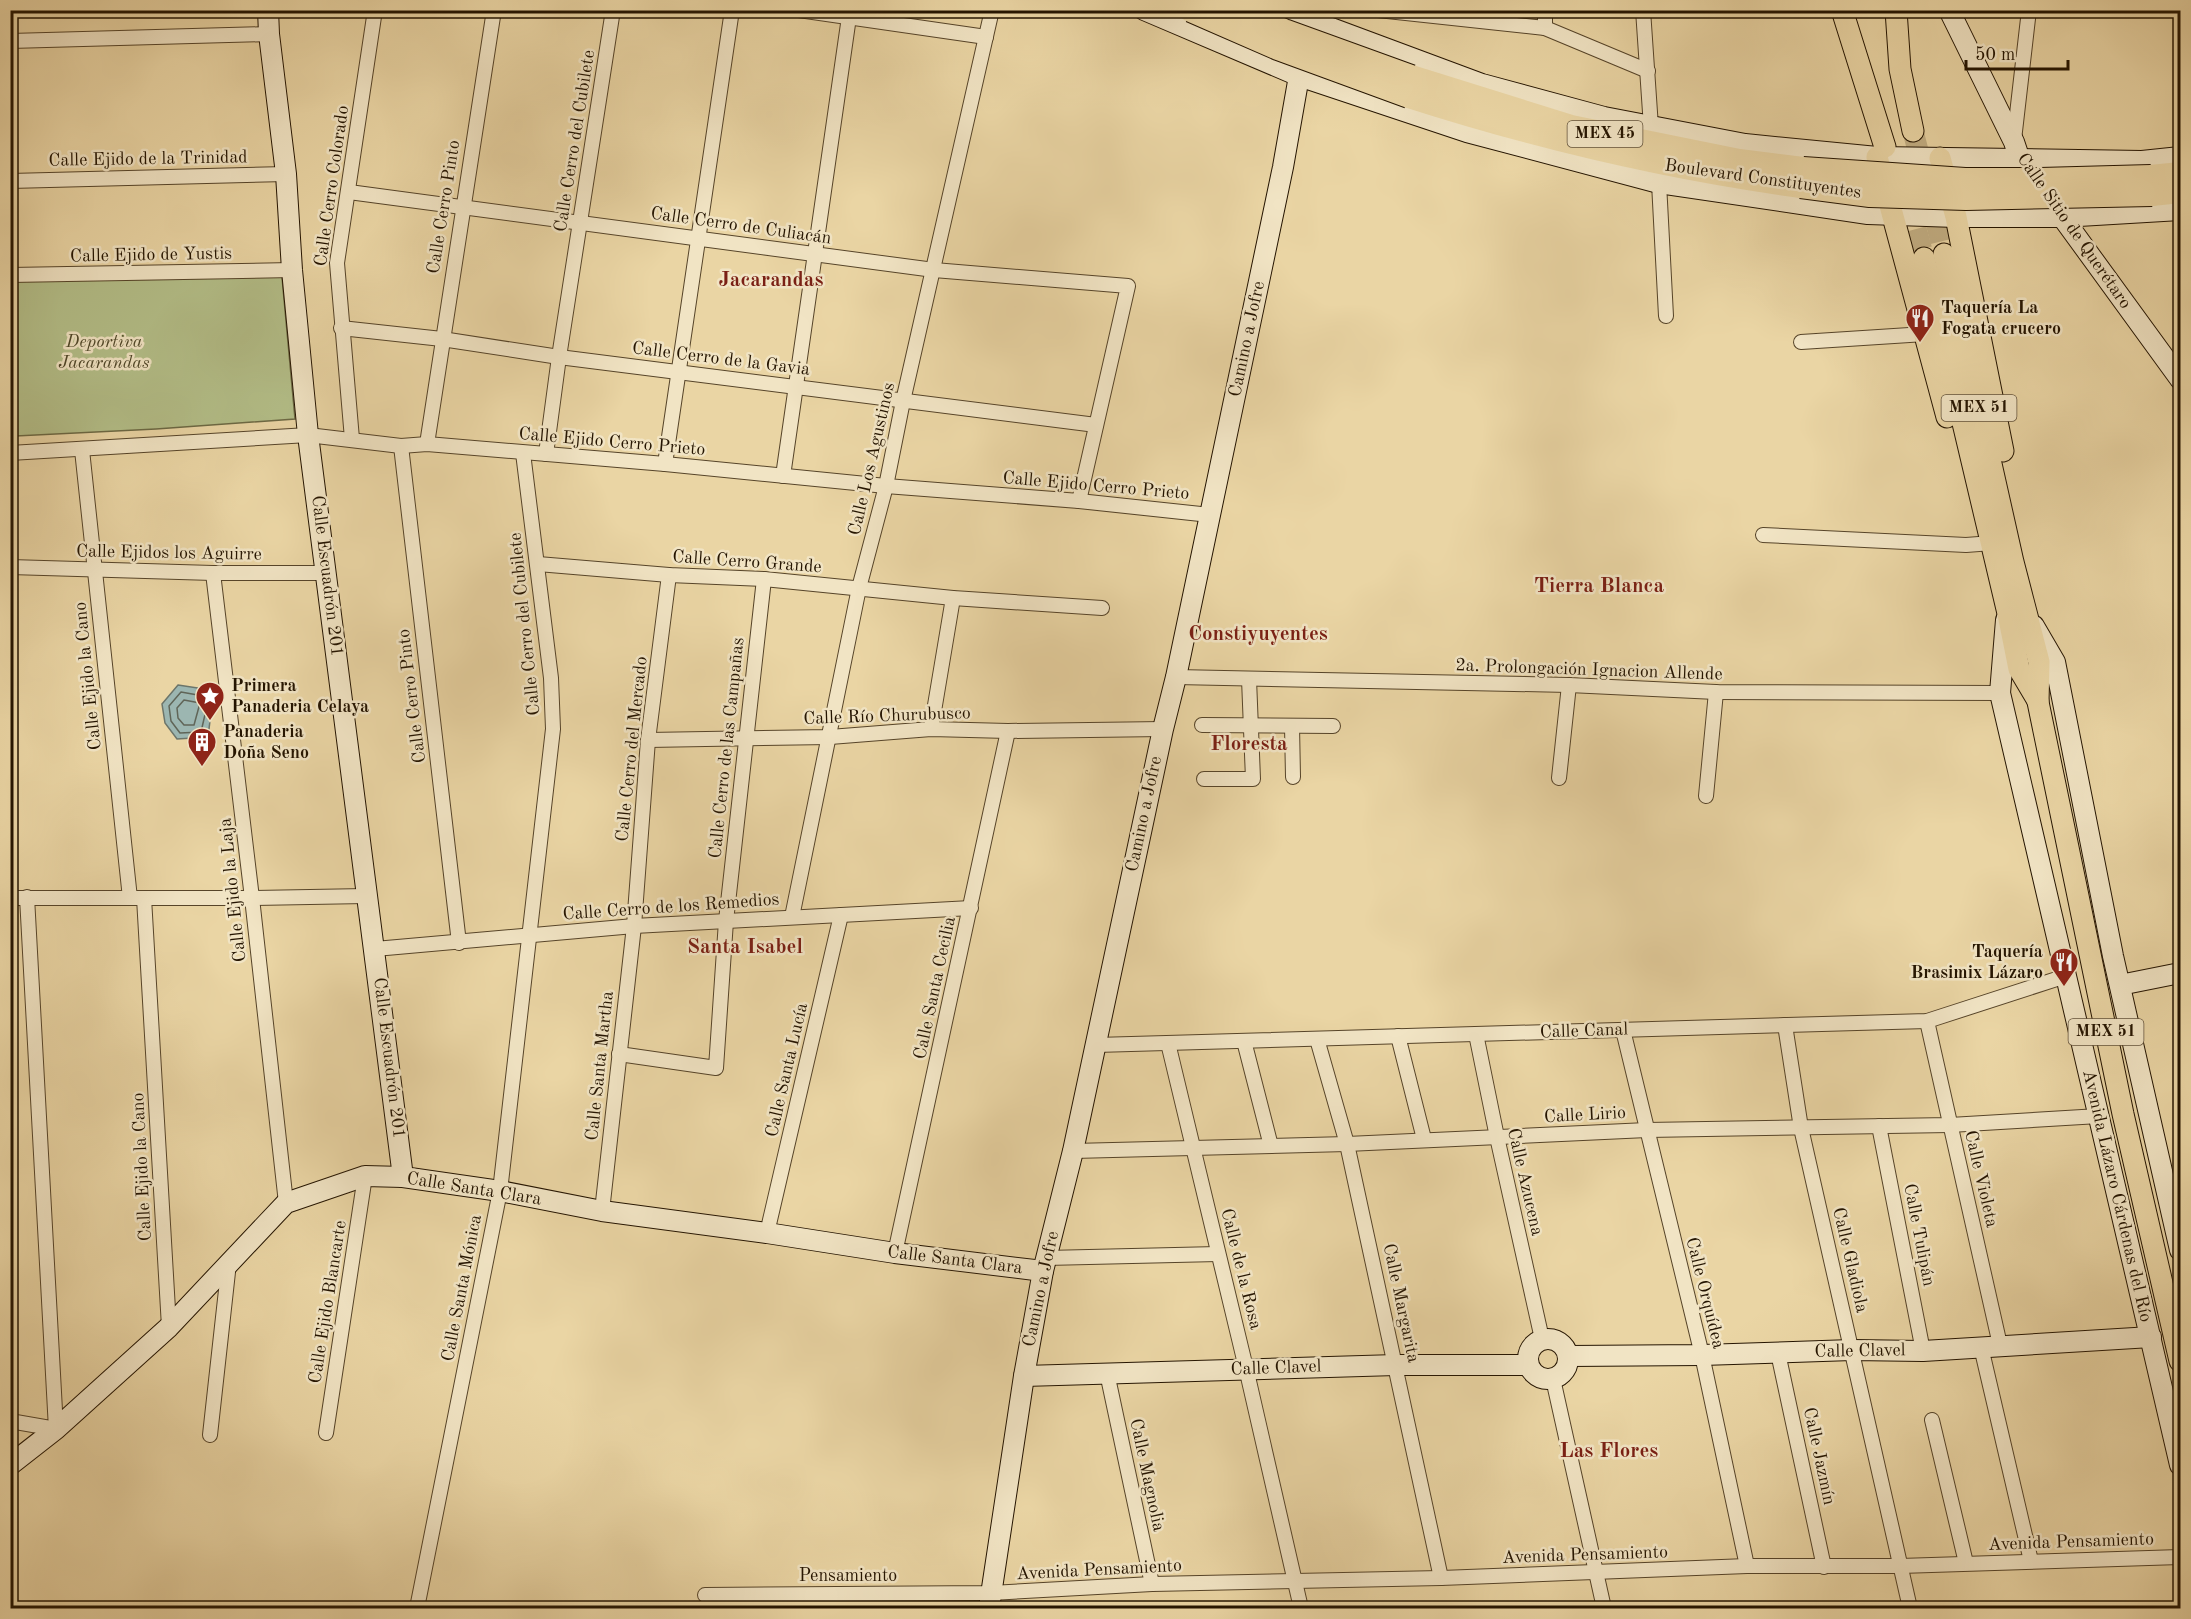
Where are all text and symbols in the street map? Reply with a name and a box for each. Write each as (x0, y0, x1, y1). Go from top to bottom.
scale bar (1966, 33, 2068, 71)
text: 50 m (1975, 46, 2015, 64)
street label: Calle Cerro del Cubilete (552, 49, 598, 233)
street label: Calle Cerro Colorado (312, 104, 352, 268)
road number: MEX 45 (1568, 121, 1642, 147)
street label: Calle Cerro Pinto (425, 139, 463, 275)
street label: Calle Ejido de la Trinidad (48, 148, 248, 170)
street label: Calle Sitio de Querétaro (2013, 150, 2135, 312)
street label: Boulevard Constituyentes (1663, 156, 1863, 202)
street label: Calle Cerro de Culiacán (649, 204, 833, 248)
street label: Calle Ejido de Yustis (70, 245, 232, 265)
district label: Jacarandas (719, 270, 823, 291)
street label: Camino a Jofre (1226, 279, 1268, 399)
place label: Taquería La Fogata crucero (1941, 299, 2061, 338)
restaurant icon: Taquería La Fogata crucero (1904, 302, 1936, 344)
park label: Deportiva Jacarandas (58, 333, 150, 372)
street label: Calle Cerro de la Gavia (631, 339, 811, 379)
street label: Calle Los Agustinos (846, 381, 898, 537)
road number: MEX 51 (1942, 395, 2016, 421)
street label: Calle Ejido Cerro Prieto (518, 425, 706, 459)
street label: Calle Ejido Cerro Prieto (1002, 469, 1190, 503)
street label: Calle Escuadrón 201 (308, 494, 346, 658)
street label: Calle Cerro del Cubilete (506, 532, 544, 716)
street label: Calle Ejidos los Aguirre (76, 542, 262, 564)
street label: Calle Cerro Grande (672, 548, 822, 576)
district label: Tierra Blanca (1534, 576, 1664, 597)
street label: Calle Ejido la Cano (71, 601, 105, 751)
district label: Constiyuyentes (1188, 624, 1328, 645)
street label: Calle Cerro Pinto (395, 628, 429, 764)
street label: Calle Cerro de las Campañas (706, 636, 748, 859)
street label: Calle Cerro del Mercado (613, 655, 651, 843)
street label: 2a. Prolongación Ignacion Allende (1455, 656, 1723, 684)
place label: Primera Panaderia Celaya (231, 677, 369, 716)
place icon: Primera Panaderia Celaya (194, 680, 226, 722)
street label: Calle Río Churubusco (803, 704, 971, 728)
place label: Panaderia Doña Seno (223, 723, 309, 762)
building icon: Panaderia Doña Seno (186, 726, 218, 768)
district label: Floresta (1210, 734, 1288, 755)
street label: Camino a Jofre (1123, 754, 1165, 874)
street label: Calle Ejido la Laja (216, 817, 250, 963)
street label: Calle Cerro de los Remedios (562, 890, 780, 924)
street label: Calle Santa Cecilia (911, 915, 959, 1061)
district label: Santa Isabel (687, 937, 803, 958)
place label: Taquería Brasimix Lázaro (1911, 943, 2043, 982)
restaurant icon: Taquería Brasimix Lázaro (2048, 946, 2080, 988)
street label: Calle Escuadrón 201 (370, 976, 408, 1140)
street label: Calle Santa Martha (583, 990, 617, 1142)
street label: Calle Santa Lucía (763, 1001, 811, 1139)
road number: MEX 51 (2068, 1019, 2144, 1045)
street label: Calle Canal (1540, 1020, 1629, 1042)
street label: Avenida Lázaro Cárdenas del Río (2079, 1068, 2155, 1324)
street label: Calle Ejido la Cano (129, 1092, 155, 1242)
street label: Calle Lirio (1544, 1104, 1627, 1126)
street label: Calle Azucena (1504, 1126, 1546, 1238)
street label: Calle Violeta (1961, 1129, 2001, 1229)
street label: Calle Santa Clara (405, 1169, 543, 1209)
street label: Calle Tulipán (1900, 1182, 1938, 1288)
street label: Calle Gladiola (1829, 1206, 1871, 1315)
street label: Calle de la Rosa (1217, 1207, 1265, 1331)
street label: Calle Santa Mónica (439, 1213, 485, 1363)
street label: Calle Ejido Blancarte (306, 1219, 350, 1385)
street label: Camino a Jofre (1020, 1229, 1062, 1349)
street label: Calle Orquídea (1682, 1235, 1728, 1351)
street label: Calle Margarita (1380, 1242, 1422, 1364)
street label: Calle Santa Clara (886, 1243, 1024, 1277)
street label: Calle Clavel (1814, 1341, 1906, 1361)
street label: Calle Clavel (1230, 1357, 1322, 1379)
street label: Calle Jazmín (1800, 1406, 1838, 1507)
street label: Calle Magnolia (1126, 1417, 1168, 1533)
district label: Las Flores (1560, 1441, 1658, 1462)
street label: Avenida Pensamiento (1988, 1530, 2154, 1554)
street label: Avenida Pensamiento (1502, 1543, 1668, 1567)
street label: Avenida Pensamiento (1016, 1557, 1182, 1583)
street label: Pensamiento (799, 1567, 897, 1585)

